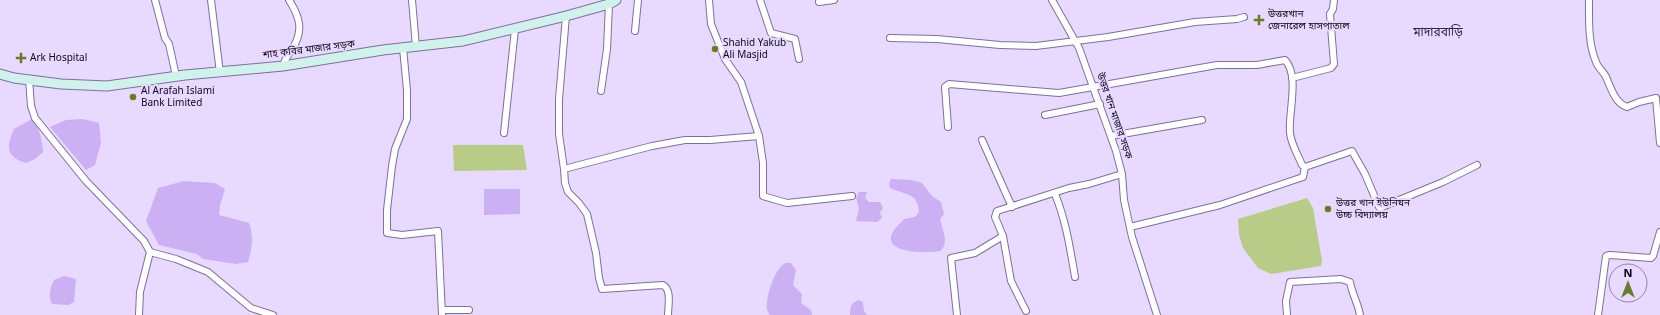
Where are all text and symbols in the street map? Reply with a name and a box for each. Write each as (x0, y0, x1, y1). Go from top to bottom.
place label: উত্তরখান জেনারেল হাসপাতাল (1267, 8, 1350, 33)
marker: উত্তরখান জেনারেল হাসপাতাল (1253, 14, 1265, 26)
district label: মাদারবাড়ি (1412, 24, 1463, 41)
place label: Shahid Yakub Ali Masjid (723, 37, 786, 62)
street label: শাহ কবির মাজার সড়ক (261, 38, 357, 62)
marker: Shahid Yakub Ali Masjid (710, 44, 720, 54)
marker: Ark Hospital (15, 52, 27, 64)
place label: Ark Hospital (30, 52, 87, 65)
street label: উত্তর খান মাজার সড়ক (1093, 70, 1135, 162)
place label: Al Arafah Islami Bank Limited (141, 85, 215, 110)
marker: Al Arafah Islami Bank Limited (128, 92, 138, 102)
place label: উত্তর খান ইউনিয়ন উচ্চ বিদ্যালয় (1335, 197, 1411, 222)
marker: উত্তর খান ইউনিয়ন উচ্চ বিদ্যালয় (1323, 204, 1333, 214)
north arrow (1608, 263, 1648, 303)
text: N (1624, 267, 1633, 281)

